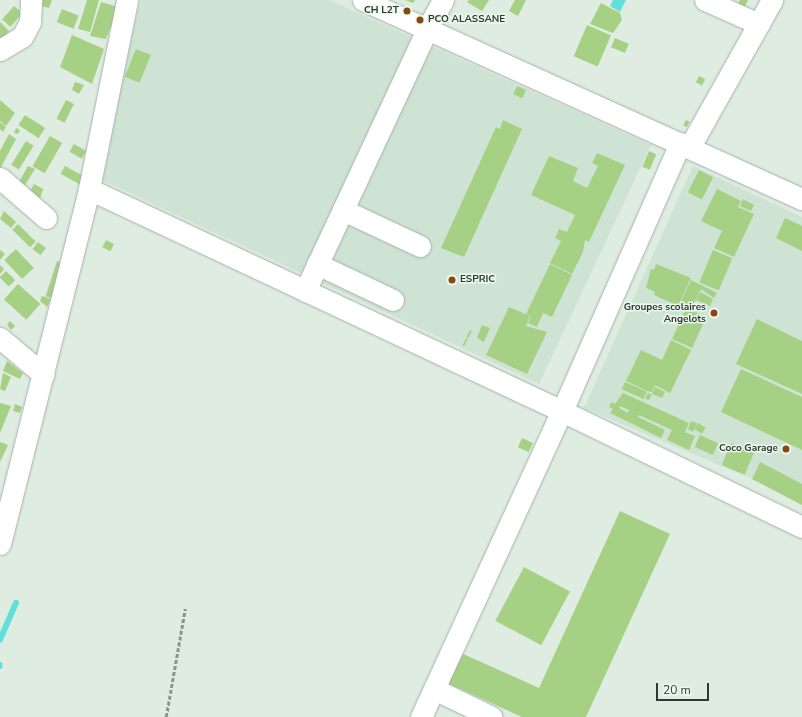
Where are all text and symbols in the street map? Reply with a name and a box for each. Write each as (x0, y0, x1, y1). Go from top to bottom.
place label: CH L2T (364, 5, 399, 17)
marker: CH L2T (402, 6, 412, 16)
place label: PCO ALASSANE (428, 14, 505, 26)
marker: PCO ALASSANE (415, 15, 425, 25)
place label: ESPRIC (460, 274, 495, 286)
marker: ESPRIC (447, 275, 457, 285)
place label: Groupes scolaires Angelots (624, 301, 706, 324)
marker: Groupes scolaires Angelots (709, 308, 719, 318)
place label: Coco Garage (719, 443, 778, 455)
marker: Coco Garage (781, 444, 791, 454)
scale bar (658, 675, 711, 701)
text: 20 m (663, 682, 691, 698)

